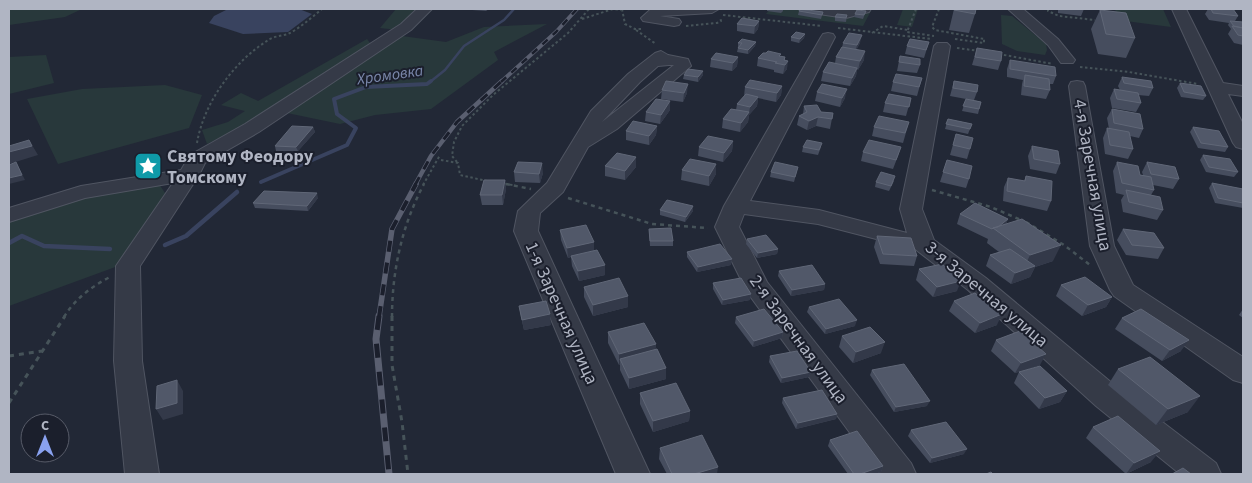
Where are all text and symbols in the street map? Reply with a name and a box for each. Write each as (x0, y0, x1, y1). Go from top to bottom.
water label: Хромовка (355, 59, 425, 91)
street label: 4-я Заречная улица (1067, 97, 1118, 253)
place label: Святому Феодору Томскому (167, 144, 314, 190)
place icon: Святому Феодору Томскому (133, 151, 163, 181)
street label: 3-я Заречная улица (920, 235, 1054, 353)
street label: 1-я Заречная улица (519, 238, 604, 388)
street label: 2-я Заречная улица (743, 270, 854, 409)
north arrow (20, 413, 70, 463)
text: С (41, 416, 49, 436)

